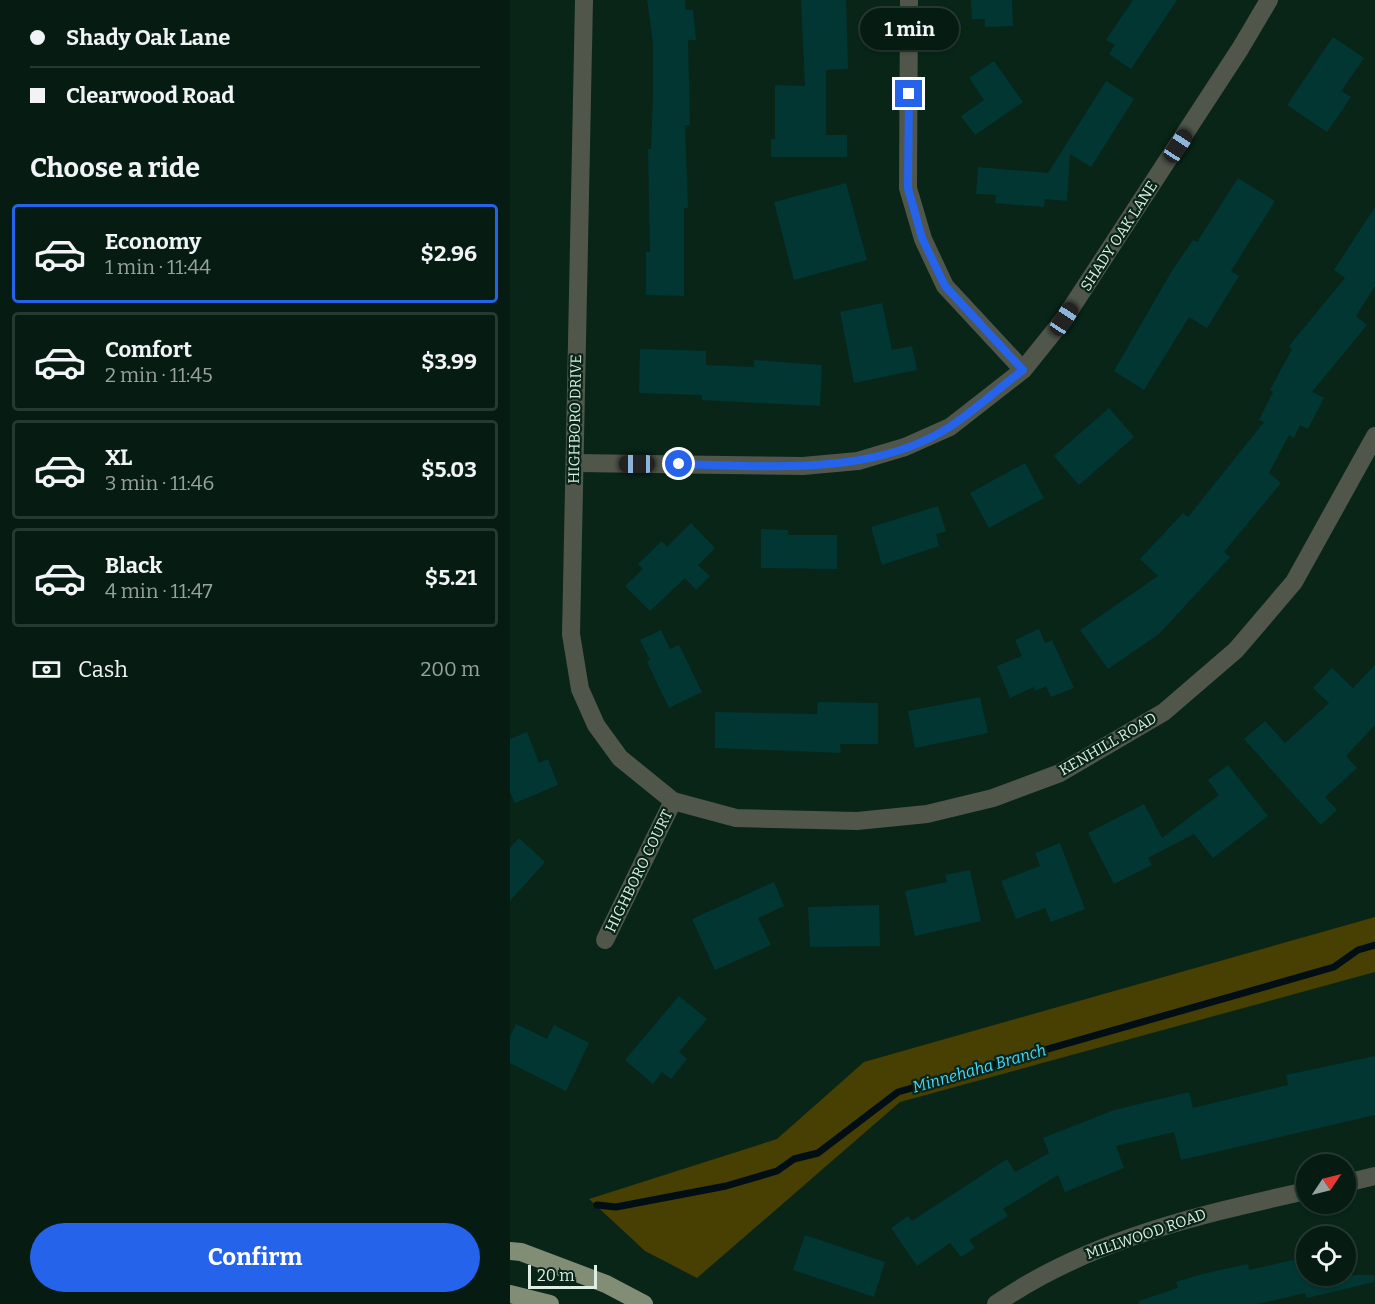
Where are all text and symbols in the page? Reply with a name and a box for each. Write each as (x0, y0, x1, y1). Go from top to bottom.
callout: 1 min (860, 7, 958, 49)
text: 1 min (884, 17, 935, 41)
text: Shady Oak Lane (66, 24, 230, 51)
route end (895, 80, 922, 107)
text: Clearwood Road (66, 82, 235, 109)
car (1161, 126, 1195, 166)
text: Choose a ride (30, 152, 200, 184)
street label: SHADY OAK LANE (1077, 178, 1161, 294)
icon: car (33, 227, 87, 281)
text: Economy (105, 228, 201, 255)
text: $2.96 (421, 240, 477, 267)
text: 1 min · 11:44 (105, 255, 211, 279)
car (1047, 299, 1081, 339)
icon: car (33, 335, 87, 389)
text: Comfort (105, 336, 192, 363)
text: $3.99 (421, 348, 477, 375)
street label: HIGHBORO DRIVE (565, 354, 585, 484)
text: 2 min · 11:45 (105, 363, 213, 387)
icon: car (33, 443, 87, 497)
text: XL (105, 444, 132, 471)
route start (665, 450, 692, 477)
car (619, 455, 655, 473)
text: $5.03 (421, 456, 477, 483)
text: 3 min · 11:46 (105, 471, 214, 495)
icon: car (33, 551, 87, 605)
text: Black (105, 552, 162, 579)
text: $5.21 (425, 564, 477, 591)
text: 4 min · 11:47 (105, 579, 213, 603)
icon: cash (30, 653, 63, 686)
text: Cash (78, 656, 128, 683)
text: 200 m (420, 657, 480, 681)
street label: KENHILL ROAD (1056, 709, 1160, 779)
street label: HIGHBORO COURT (601, 806, 677, 935)
water label: Minnehaha Branch (910, 1040, 1048, 1097)
north arrow (1296, 1154, 1356, 1214)
map controls (1296, 1154, 1356, 1286)
street label: MILLWOOD ROAD (1083, 1205, 1209, 1263)
button: Confirm (30, 1223, 480, 1292)
button: locate (1296, 1226, 1356, 1286)
scale bar (528, 1262, 597, 1290)
text: 20 m (537, 1266, 574, 1285)

